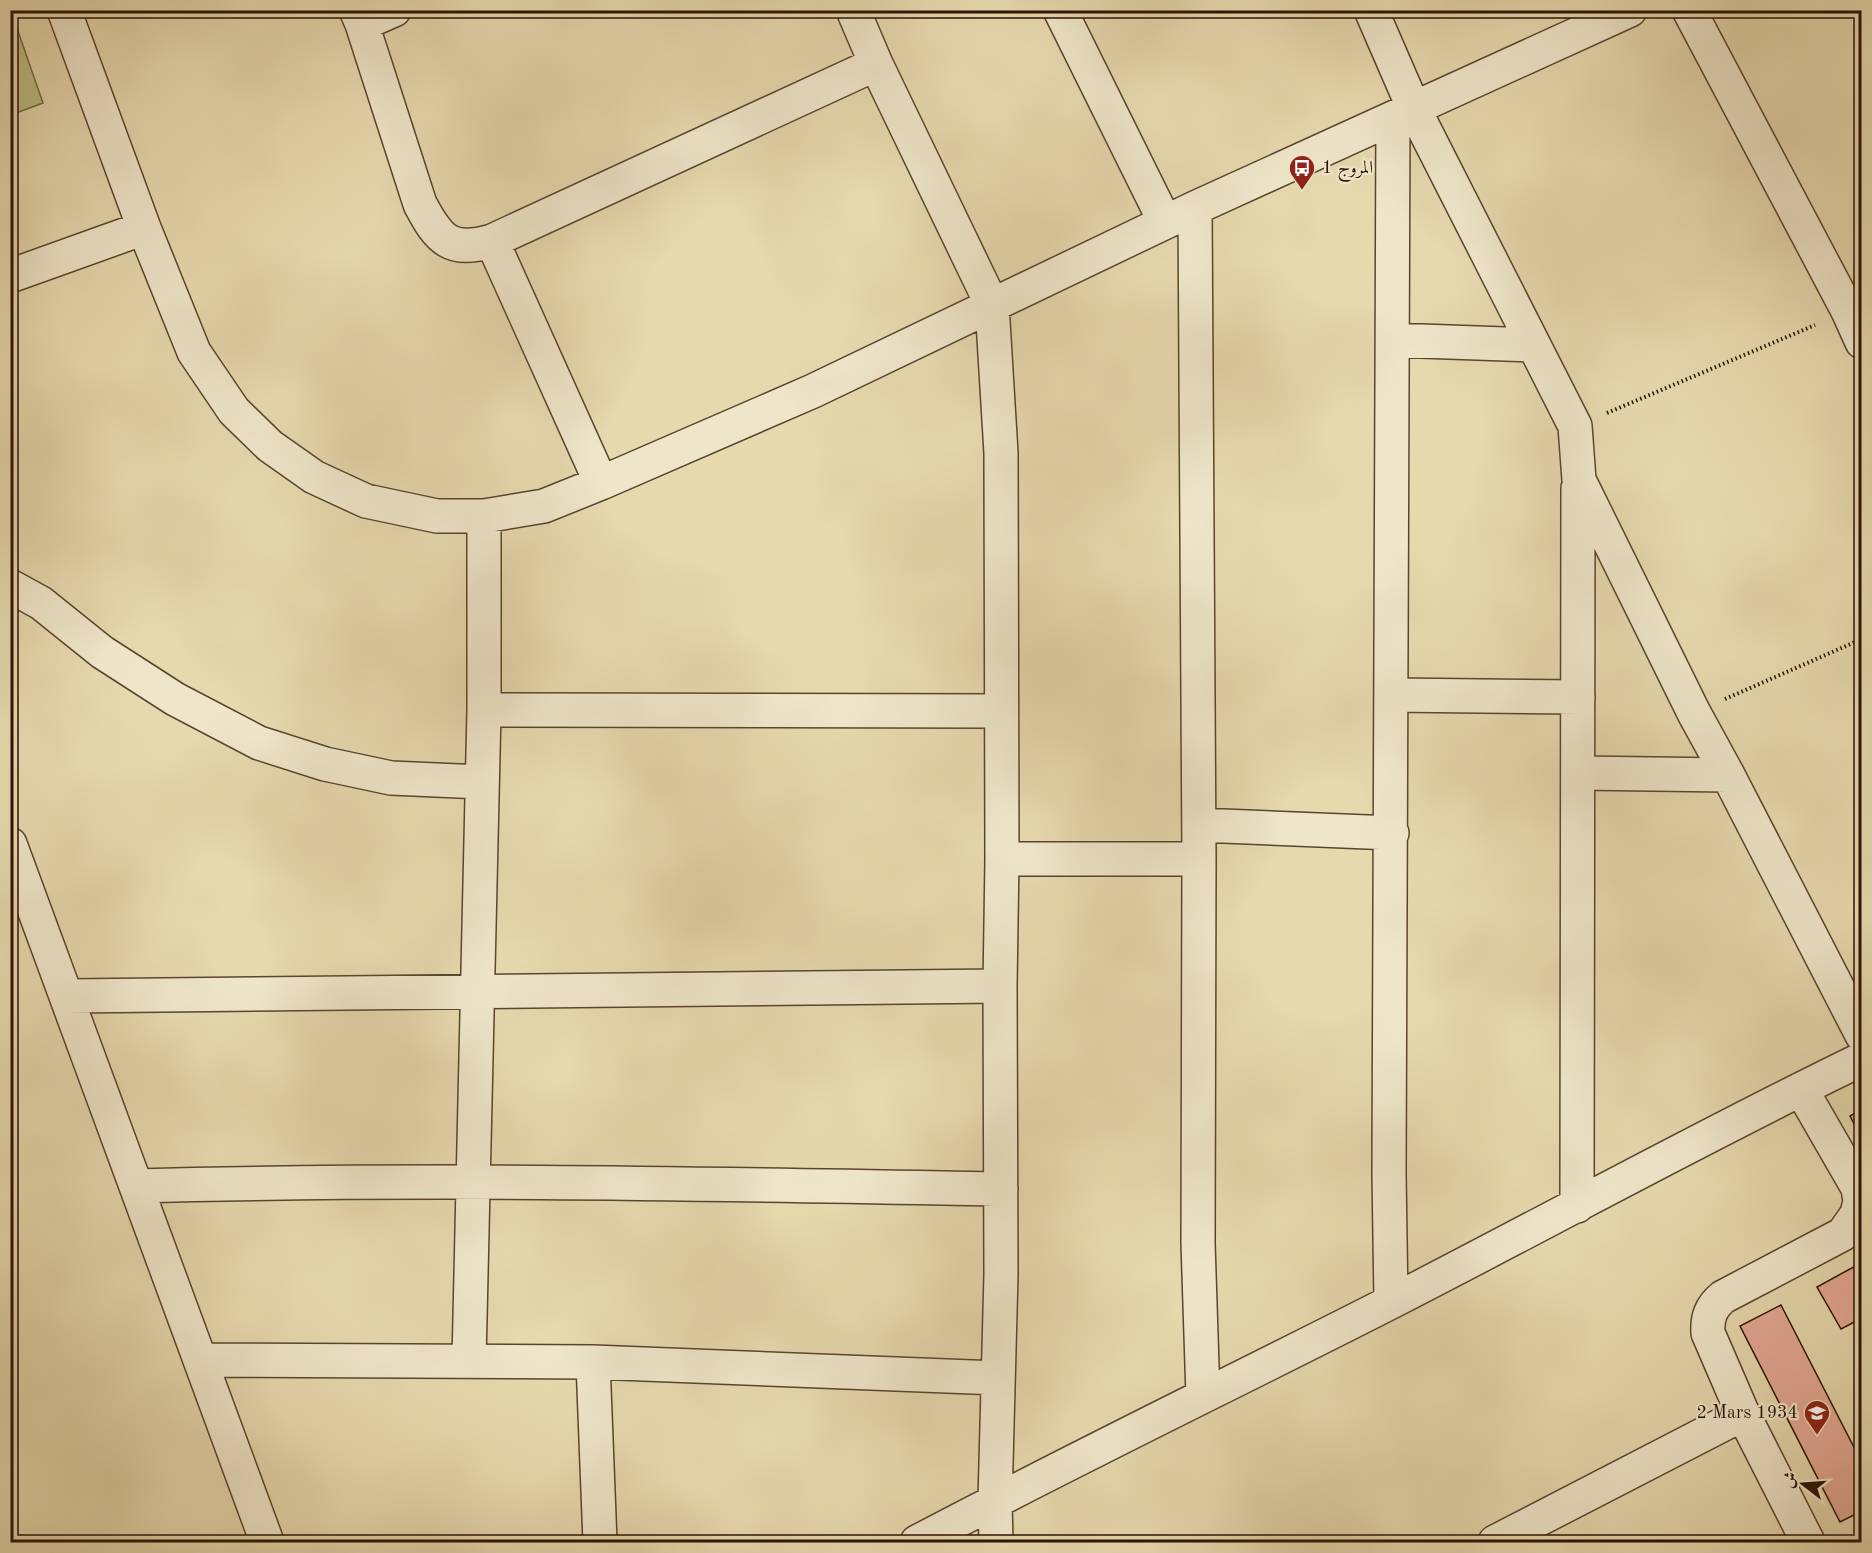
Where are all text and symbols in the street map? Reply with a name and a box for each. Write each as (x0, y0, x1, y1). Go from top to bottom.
bus stop icon: المروج 1 (1287, 153, 1317, 191)
place label: المروج 1 (1322, 159, 1373, 183)
school or university icon: 2 Mars 1934 (1802, 1398, 1832, 1436)
place label: 2 Mars 1934 (1697, 1404, 1798, 1422)
north arrow (1773, 1454, 1833, 1514)
text: ش (1781, 1470, 1801, 1490)

